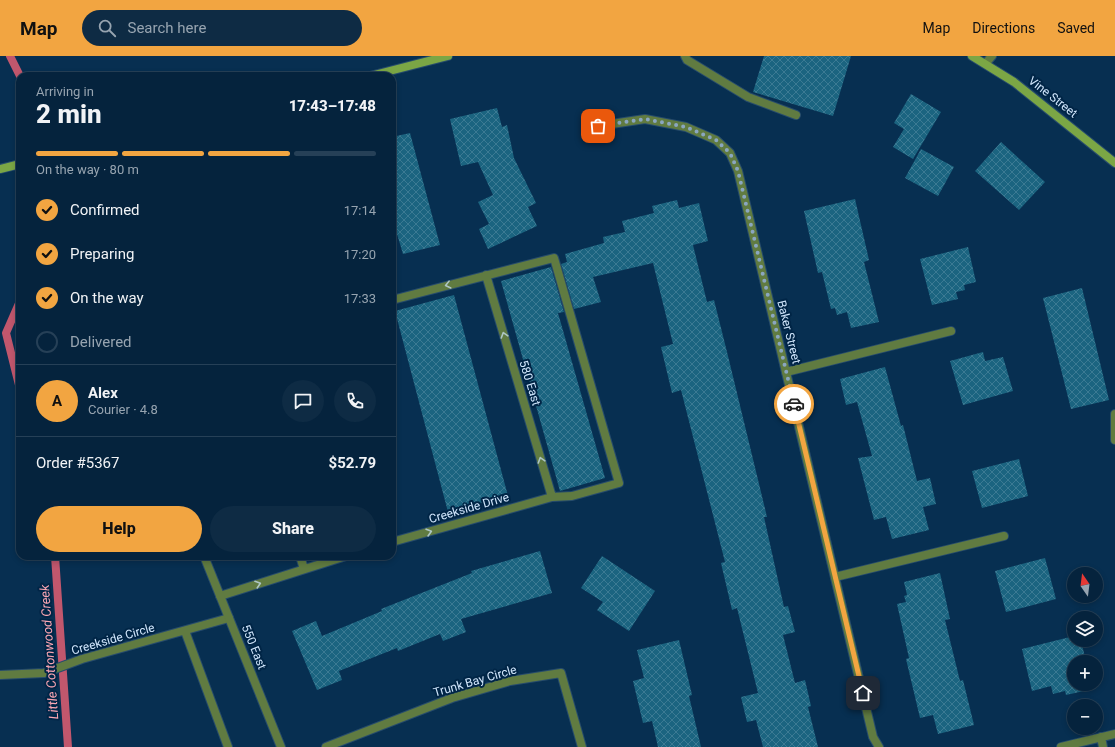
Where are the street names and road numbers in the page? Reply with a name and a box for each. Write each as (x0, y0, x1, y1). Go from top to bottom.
street label: Vine Street (1026, 74, 1080, 120)
street label: Baker Street (774, 299, 804, 365)
street label: 580 East (516, 359, 544, 407)
street label: Creekside Drive (427, 490, 511, 526)
street label: Creekside Circle (70, 620, 156, 658)
street label: 550 East (239, 623, 269, 671)
street label: Trunk Bay Circle (432, 662, 518, 700)

